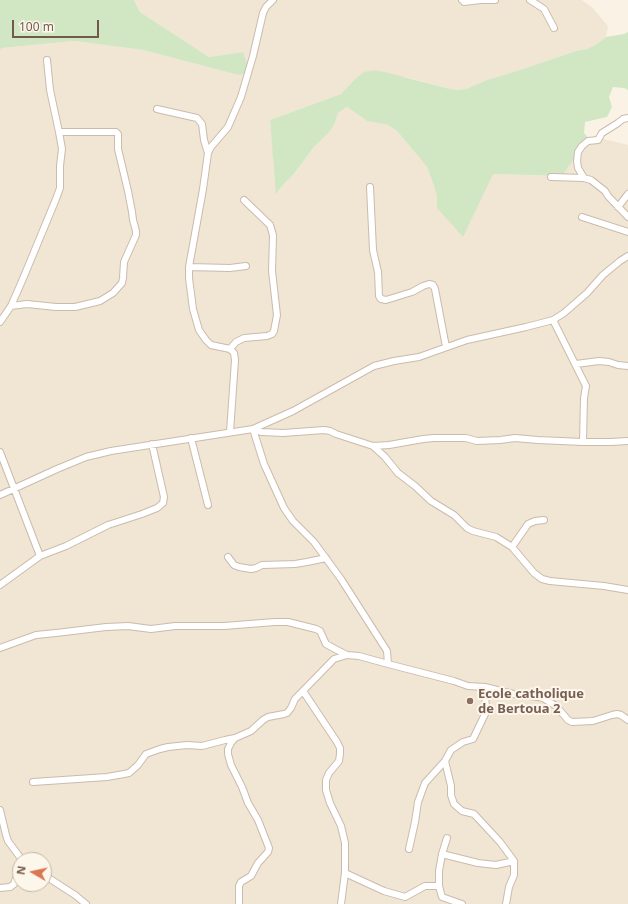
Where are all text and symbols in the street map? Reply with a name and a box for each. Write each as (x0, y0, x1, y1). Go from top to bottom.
scale bar (14, 12, 101, 38)
text: 100 m (19, 18, 54, 35)
place label: Ecole catholique de Bertoua 2 (478, 686, 584, 717)
marker: Ecole catholique de Bertoua 2 (465, 696, 475, 706)
north arrow (12, 852, 52, 892)
text: N (13, 865, 29, 876)

